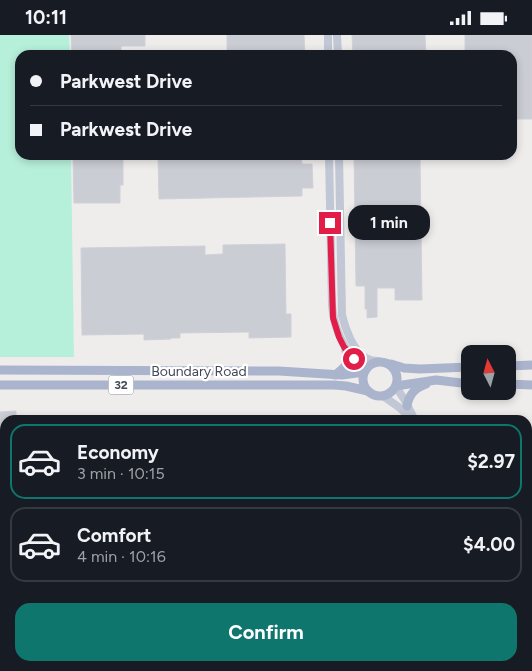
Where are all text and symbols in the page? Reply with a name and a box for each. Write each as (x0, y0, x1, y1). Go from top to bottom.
text: 10:11 (25, 6, 67, 29)
text: Parkwest Drive (60, 70, 192, 93)
text: Parkwest Drive (60, 118, 192, 141)
callout: 1 min (348, 205, 430, 241)
route end (319, 212, 341, 234)
text: 1 min (370, 213, 408, 232)
north arrow (461, 345, 516, 400)
map controls (461, 345, 516, 400)
route start (343, 348, 365, 370)
street label: Boundary Road (151, 363, 247, 380)
road number: 32 (108, 375, 134, 395)
icon: car (17, 439, 62, 484)
text: Economy (77, 441, 159, 464)
text: $2.97 (467, 450, 515, 473)
text: 3 min · 10:15 (77, 464, 165, 483)
icon: car (17, 522, 62, 567)
text: Comfort (77, 524, 152, 547)
text: $4.00 (463, 533, 515, 556)
text: 4 min · 10:16 (77, 547, 166, 566)
button: Confirm (15, 603, 517, 661)

